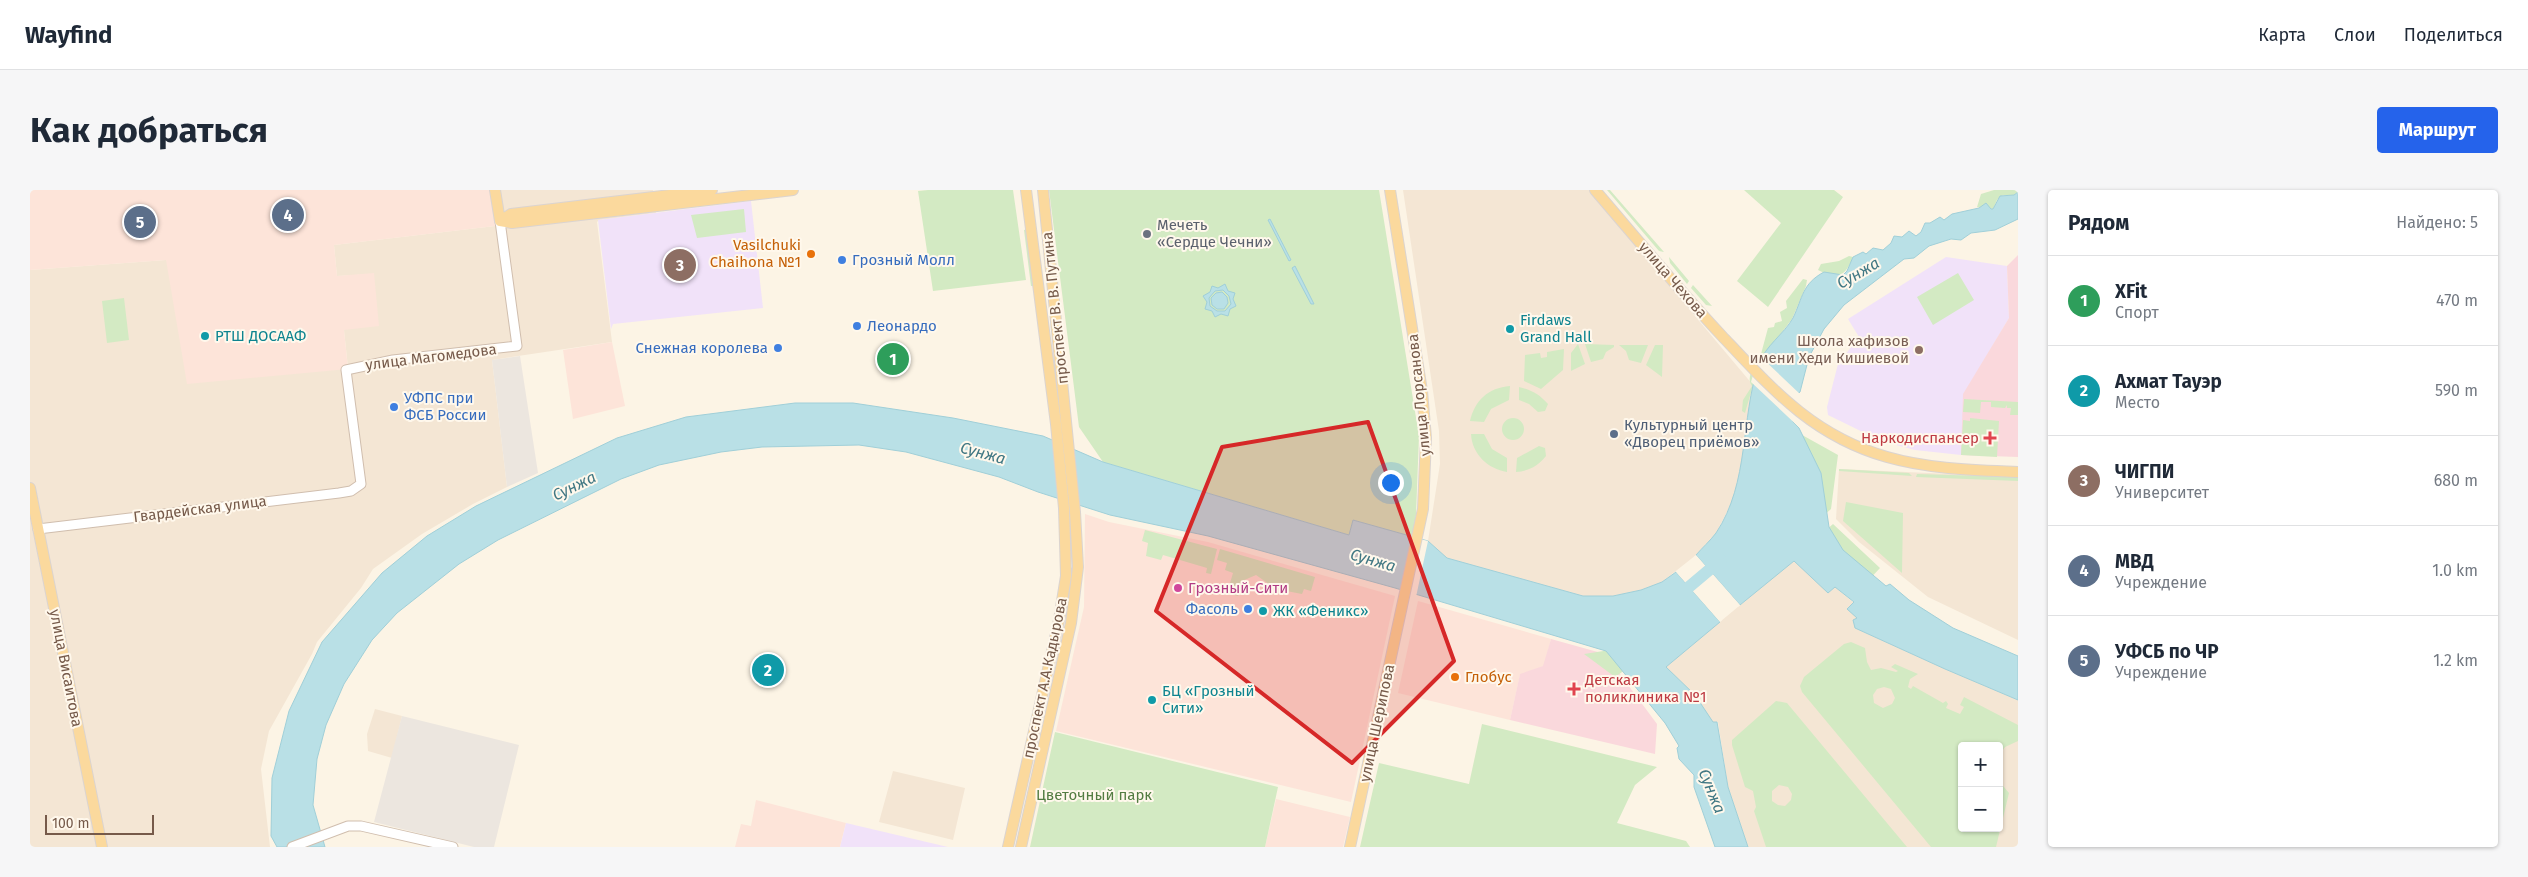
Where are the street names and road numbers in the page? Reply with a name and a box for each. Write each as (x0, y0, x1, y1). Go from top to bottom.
street label: проспект В. В. Путина (1038, 231, 1072, 385)
street label: улица Чехова (1635, 238, 1711, 322)
street label: улица Лорсанова (1404, 333, 1434, 457)
street label: улица Магомедова (364, 340, 498, 374)
street label: Гвардейская улица (132, 492, 268, 526)
street label: проспект А.А.Кадырова (1019, 596, 1071, 760)
street label: улица Висаитова (46, 608, 86, 728)
street label: улица Шерипова (1356, 663, 1398, 783)

